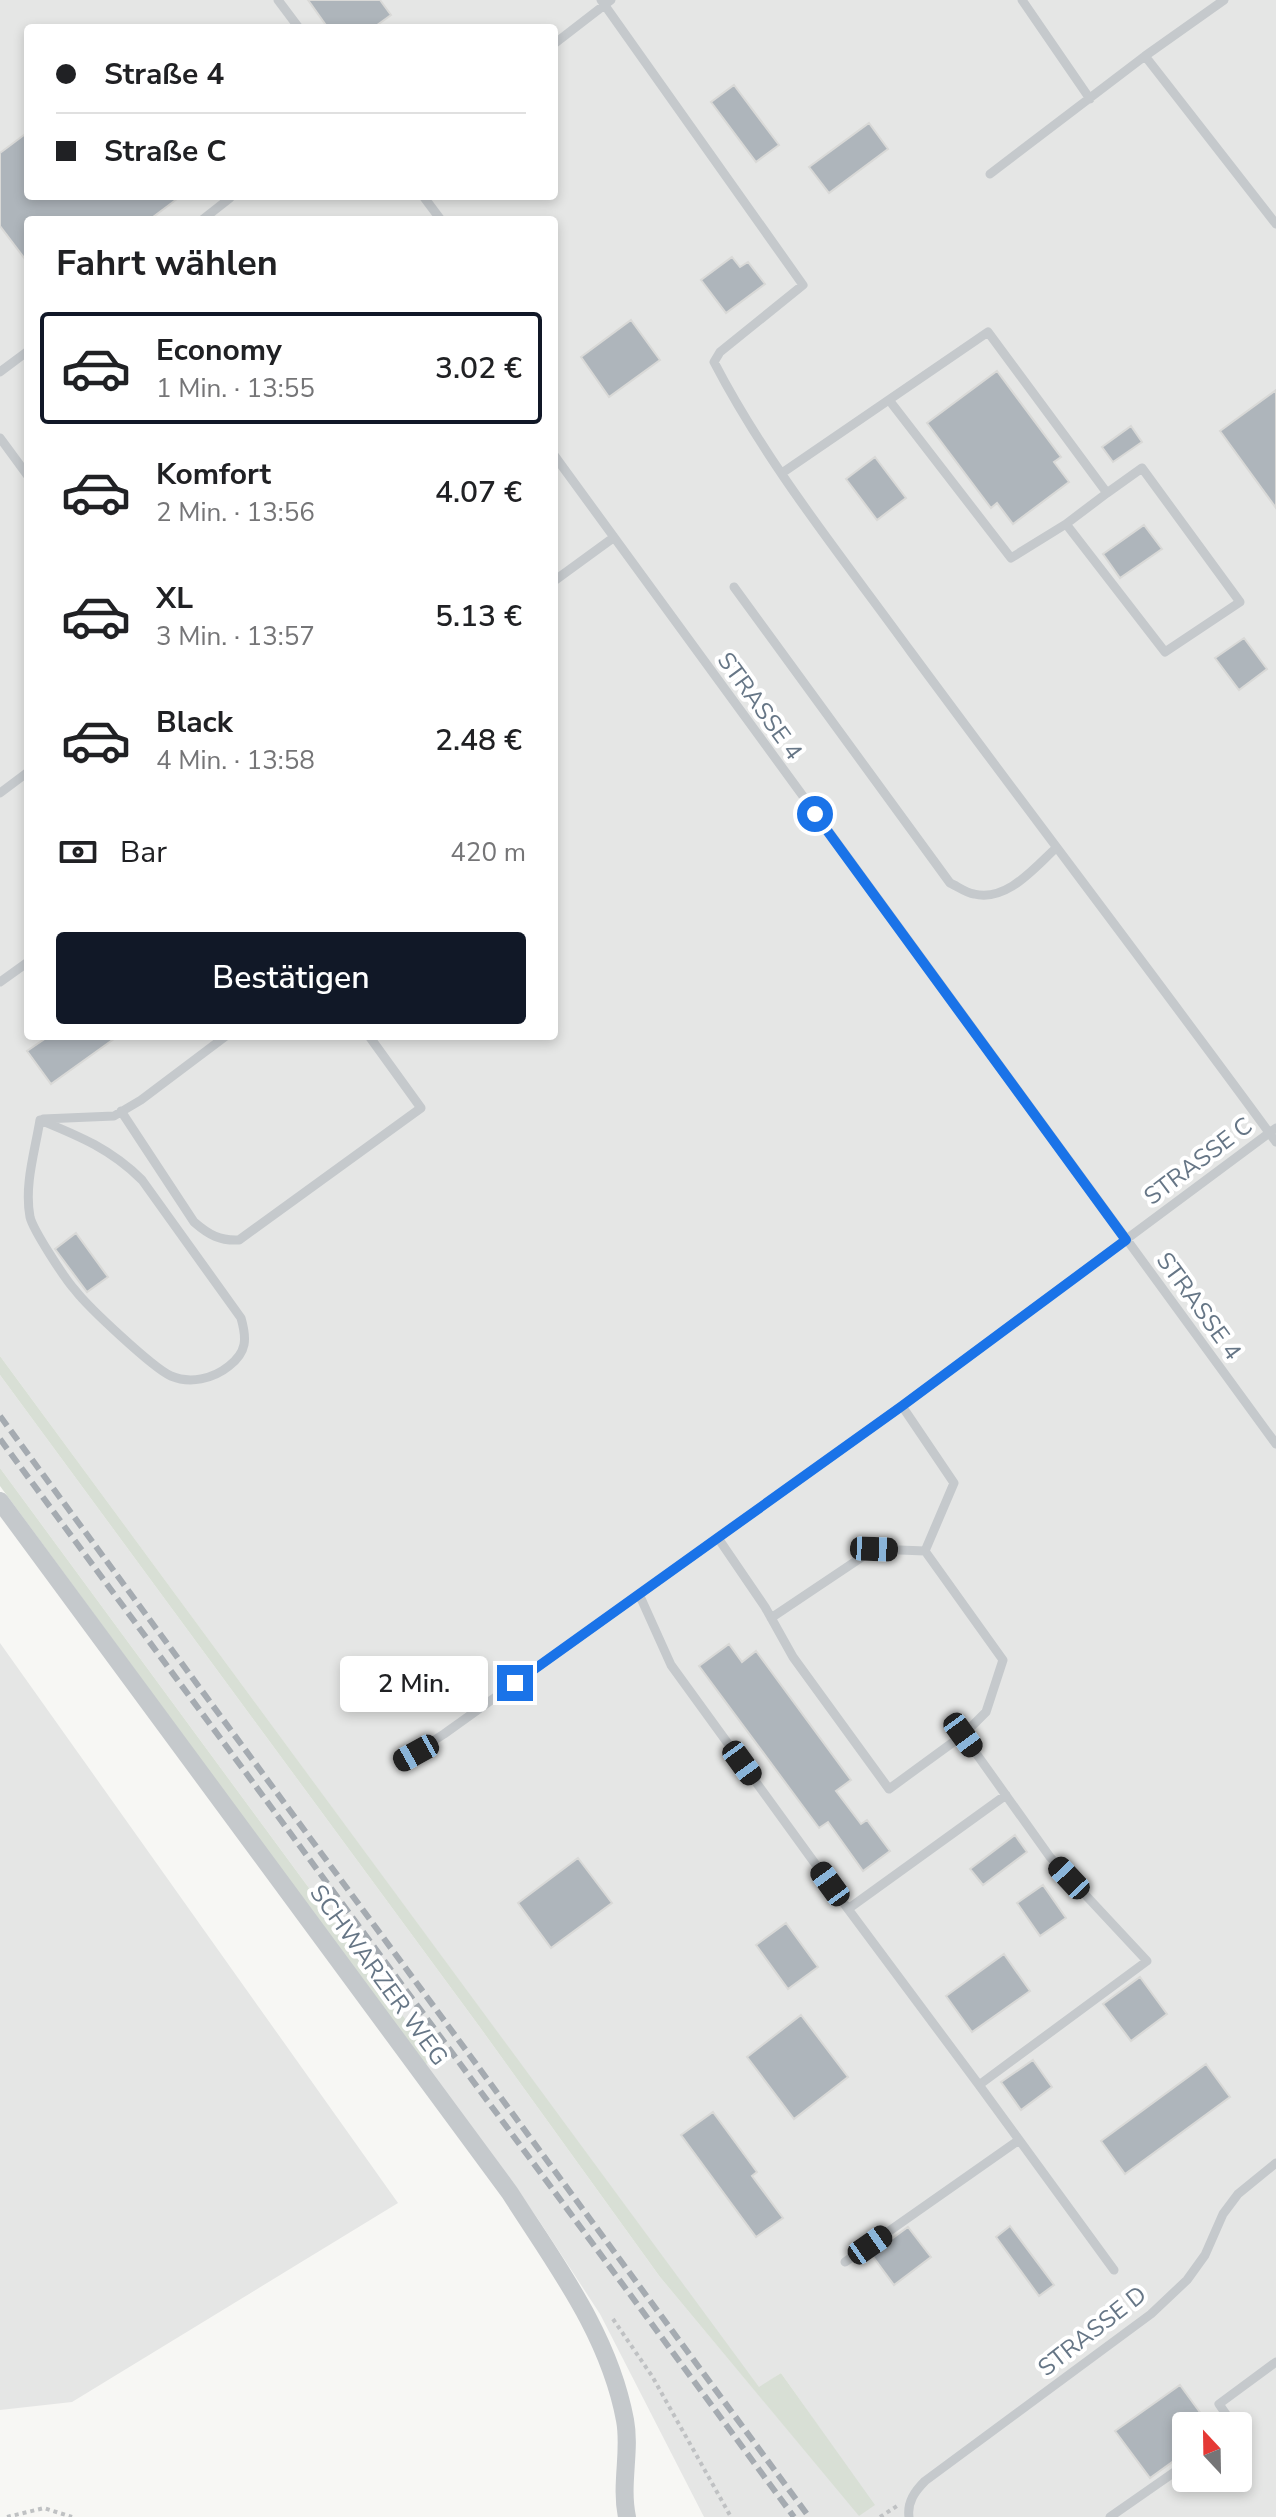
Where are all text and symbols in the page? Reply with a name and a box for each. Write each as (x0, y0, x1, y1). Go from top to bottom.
text: Straße 4 (104, 54, 224, 95)
text: Straße C (104, 131, 227, 172)
text: Fahrt wählen (56, 239, 278, 288)
text: Economy (156, 330, 282, 371)
icon: car (60, 332, 132, 404)
text: 3.02 € (435, 348, 522, 389)
text: 1 Min. · 13:55 (156, 371, 315, 406)
text: Komfort (156, 454, 271, 495)
icon: car (60, 456, 132, 528)
text: 4.07 € (435, 472, 522, 513)
text: 2 Min. · 13:56 (156, 495, 315, 530)
text: XL (156, 578, 193, 619)
icon: car (60, 580, 132, 652)
text: 5.13 € (435, 596, 522, 637)
text: 3 Min. · 13:57 (156, 619, 315, 654)
street label: STRASSE 4 (710, 646, 810, 766)
text: Black (156, 702, 233, 743)
icon: car (60, 704, 132, 776)
text: 2.48 € (435, 720, 522, 761)
text: 4 Min. · 13:58 (156, 743, 315, 778)
route start (797, 796, 833, 832)
icon: cash (56, 830, 100, 874)
text: Bar (120, 832, 167, 873)
text: 420 m (450, 835, 526, 870)
button: Bestätigen (56, 932, 526, 1024)
street label: STRASSE C (1137, 1110, 1259, 1212)
street label: STRASSE 4 (1149, 1246, 1249, 1366)
car (850, 1536, 898, 1562)
callout: 2 Min. (339, 1655, 487, 1711)
route end (497, 1665, 533, 1701)
text: 2 Min. (378, 1666, 450, 1701)
car (939, 1709, 987, 1761)
car (389, 1731, 443, 1775)
car (718, 1737, 766, 1789)
car (1044, 1852, 1094, 1904)
car (806, 1858, 854, 1910)
street label: SCHWARZER WEG (303, 1878, 455, 2072)
car (843, 2221, 897, 2269)
street label: STRASSE D (1031, 2279, 1153, 2383)
north arrow (1172, 2412, 1252, 2492)
map controls (1172, 2412, 1252, 2492)

